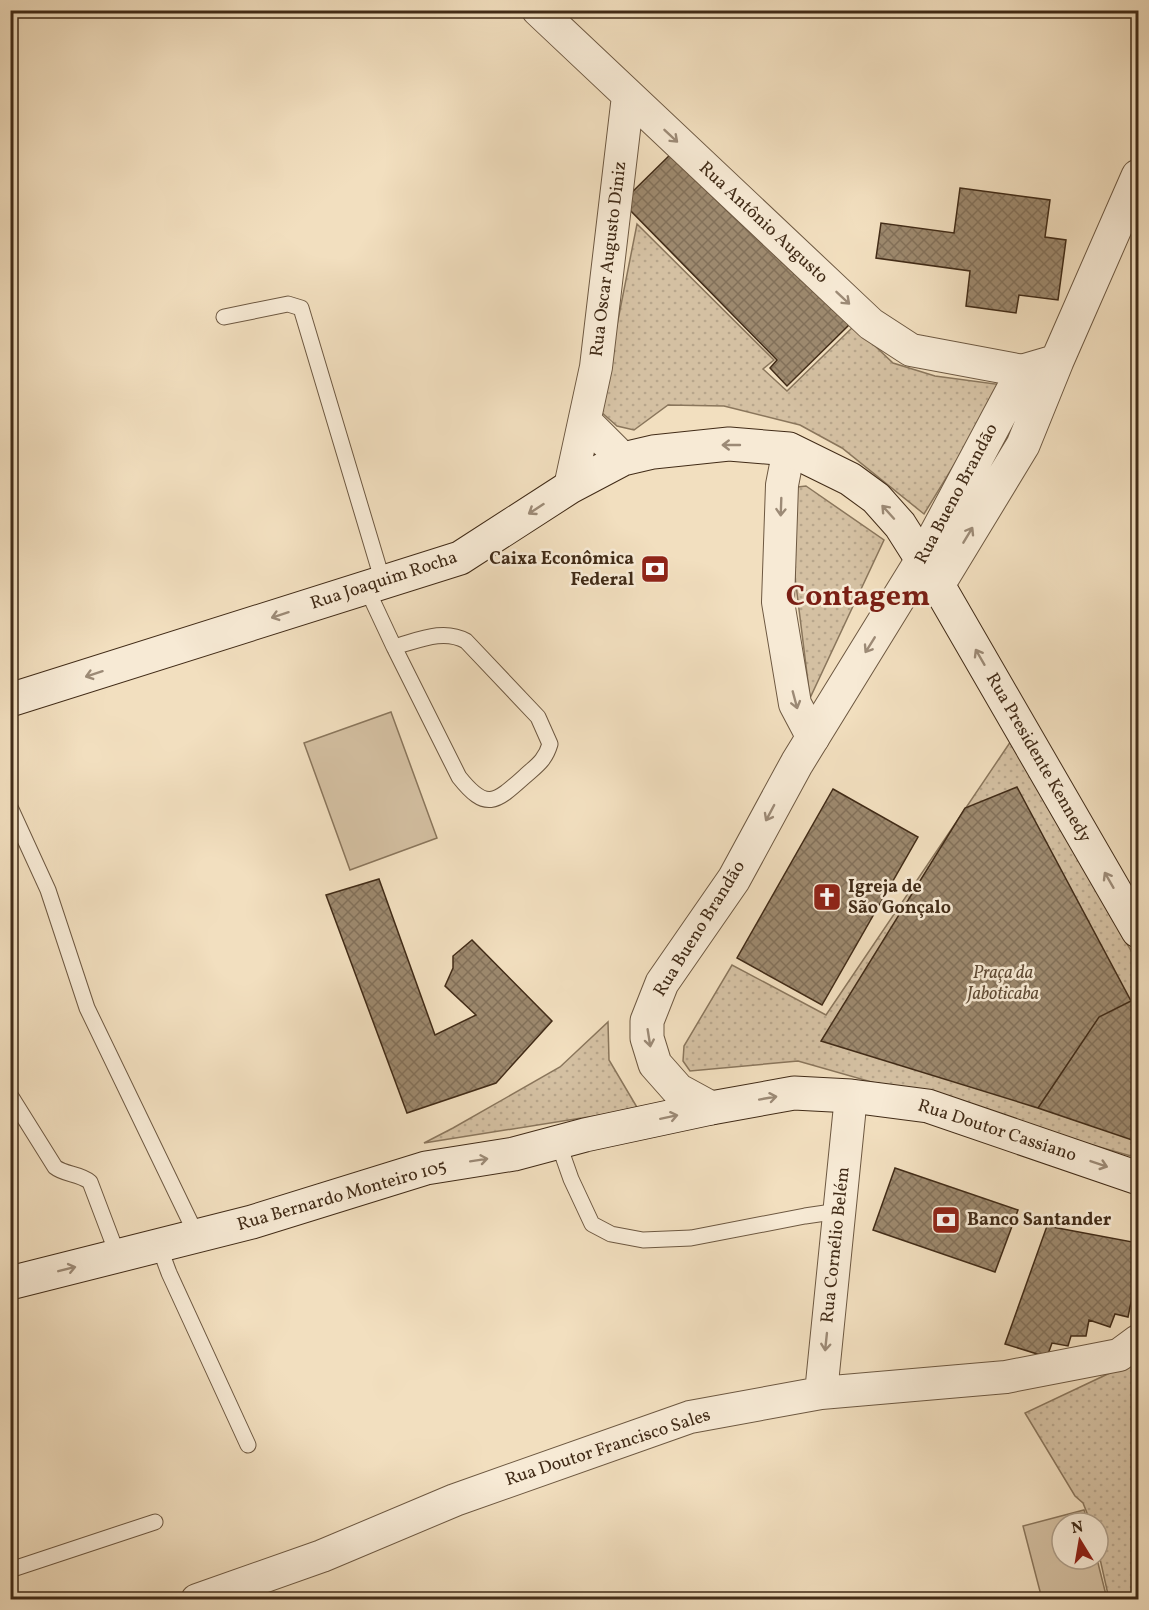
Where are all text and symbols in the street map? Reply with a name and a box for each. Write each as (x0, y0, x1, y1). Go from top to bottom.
one-way arrow (663, 129, 678, 143)
street label: Rua Antônio Augusto (693, 156, 833, 290)
street label: Rua Oscar Augusto Diniz (585, 160, 633, 358)
one-way arrow (836, 291, 851, 306)
street label: Rua Bueno Brandão (909, 419, 1005, 569)
one-way arrow (722, 439, 741, 451)
one-way arrow (776, 496, 787, 516)
one-way arrow (528, 503, 545, 515)
one-way arrow (882, 505, 896, 520)
one-way arrow (963, 527, 975, 544)
street label: Rua Joaquim Rocha (307, 545, 461, 617)
place label: Caixa Econômica Federal (489, 547, 634, 593)
bank icon: Caixa Econômica Federal (639, 553, 671, 585)
district label: Contagem (786, 576, 930, 618)
one-way arrow (271, 610, 290, 621)
one-way arrow (863, 636, 875, 653)
one-way arrow (973, 649, 985, 666)
street label: Rua Presidente Kennedy (979, 668, 1097, 848)
one-way arrow (85, 669, 104, 680)
one-way arrow (790, 690, 801, 709)
one-way arrow (764, 804, 776, 821)
street label: Rua Bueno Brandão (648, 856, 752, 1002)
one-way arrow (1103, 872, 1115, 889)
place label: Igreja de São Gonçalo (848, 875, 951, 921)
church icon: Igreja de São Gonçalo (811, 881, 843, 913)
park label: Praça da Jaboticaba (965, 961, 1039, 1007)
one-way arrow (643, 1028, 654, 1047)
one-way arrow (758, 1092, 778, 1103)
street label: Rua Doutor Cassiano (914, 1094, 1080, 1168)
one-way arrow (658, 1111, 678, 1122)
street label: Rua Bernardo Monteiro 105 (234, 1154, 450, 1238)
one-way arrow (468, 1154, 488, 1165)
one-way arrow (1090, 1160, 1108, 1171)
street label: Rua Cornélio Belém (815, 1166, 857, 1324)
bank icon: Banco Santander (930, 1204, 962, 1236)
place label: Banco Santander (967, 1208, 1112, 1233)
one-way arrow (57, 1262, 76, 1274)
one-way arrow (820, 1332, 831, 1352)
street label: Rua Doutor Francisco Sales (502, 1403, 714, 1493)
north arrow (1050, 1511, 1110, 1571)
text: N (1070, 1516, 1086, 1540)

